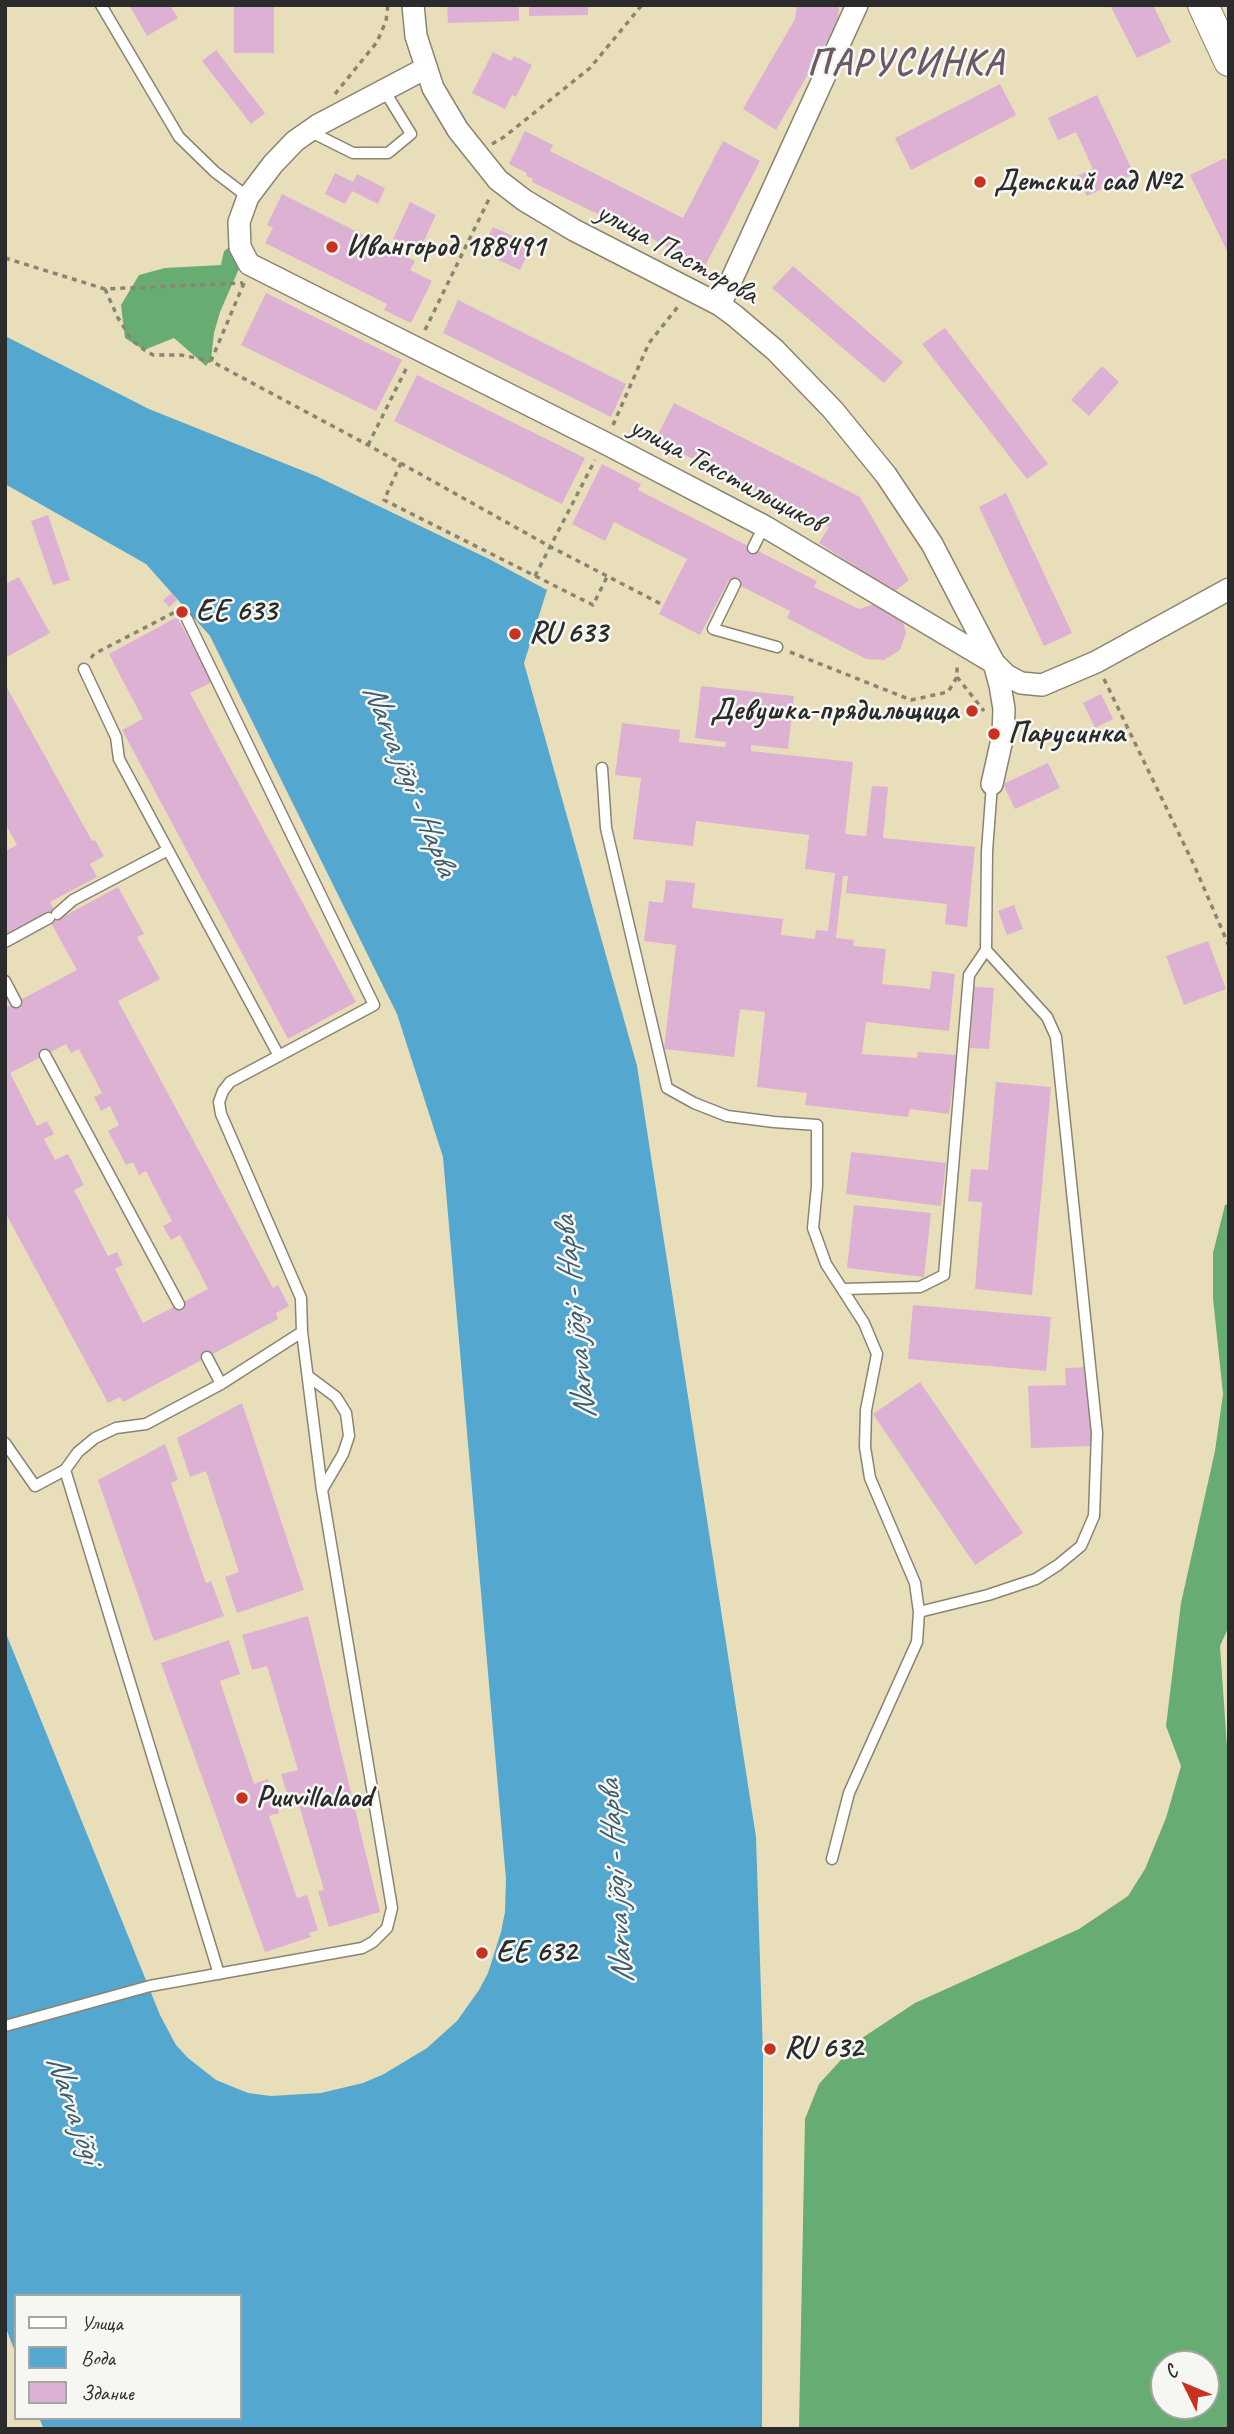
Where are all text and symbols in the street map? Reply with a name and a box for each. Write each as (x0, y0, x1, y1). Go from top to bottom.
district label: ПАРУСИНКА (804, 42, 1008, 86)
place label: Детский сад №2 (994, 164, 1182, 200)
marker: Детский сад №2 (972, 174, 988, 190)
street label: улица Пасторова (590, 195, 764, 313)
place label: Ивангород 188491 (346, 229, 545, 265)
marker: Ивангород 188491 (324, 239, 340, 255)
street label: улица Текстильщиков (623, 409, 829, 541)
place label: EE 633 (196, 594, 277, 630)
marker: EE 633 (174, 604, 190, 620)
place label: RU 633 (529, 616, 608, 652)
marker: RU 633 (507, 626, 523, 642)
water label: Narva jõgi - Нарва (353, 679, 465, 881)
place label: Девушка-прядильщица (710, 693, 958, 729)
marker: Девушка-прядильщица (964, 703, 980, 719)
place label: Парусинка (1008, 716, 1125, 752)
marker: Парусинка (986, 726, 1002, 742)
water label: Narva jõgi - Нарва (546, 1215, 606, 1421)
water label: Narva jõgi - Нарва (591, 1779, 643, 1985)
place label: Puuvillalaod (256, 1780, 372, 1816)
marker: Puuvillalaod (234, 1790, 250, 1806)
place label: EE 632 (496, 1935, 577, 1971)
marker: EE 632 (474, 1945, 490, 1961)
place label: RU 632 (784, 2031, 863, 2067)
marker: RU 632 (762, 2041, 778, 2057)
water label: Narva jõgi (37, 2050, 109, 2168)
legend (14, 2294, 242, 2420)
text: Улица (81, 2310, 123, 2336)
text: Вода (81, 2345, 115, 2371)
north arrow (1150, 2350, 1220, 2420)
text: С (1159, 2360, 1183, 2384)
text: Здание (81, 2380, 134, 2406)

